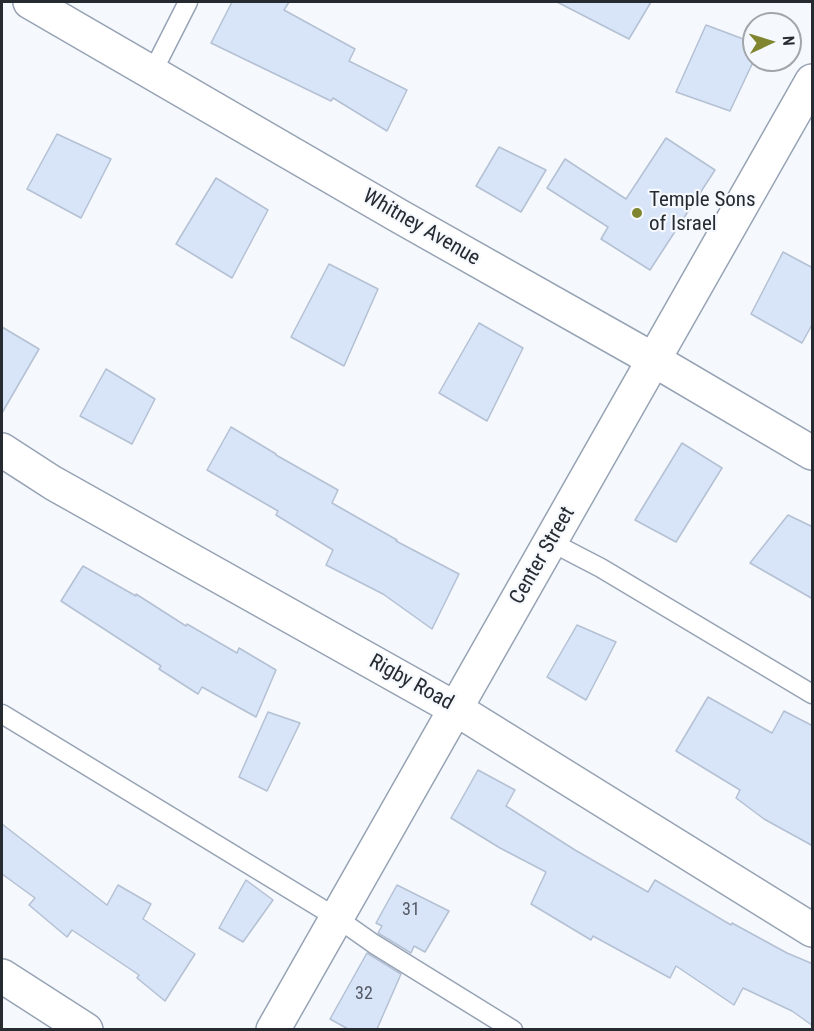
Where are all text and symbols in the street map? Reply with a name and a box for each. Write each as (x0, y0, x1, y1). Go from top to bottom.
north arrow (742, 12, 802, 72)
text: N (779, 35, 798, 46)
street label: Whitney Avenue (358, 184, 484, 272)
place label: Temple Sons of Israel (649, 188, 756, 238)
marker: Temple Sons of Israel (630, 206, 644, 220)
street label: Center Street (505, 503, 581, 609)
street label: Rigby Road (365, 650, 457, 716)
house number: 31 (402, 899, 420, 921)
house number: 32 (355, 983, 373, 1005)

